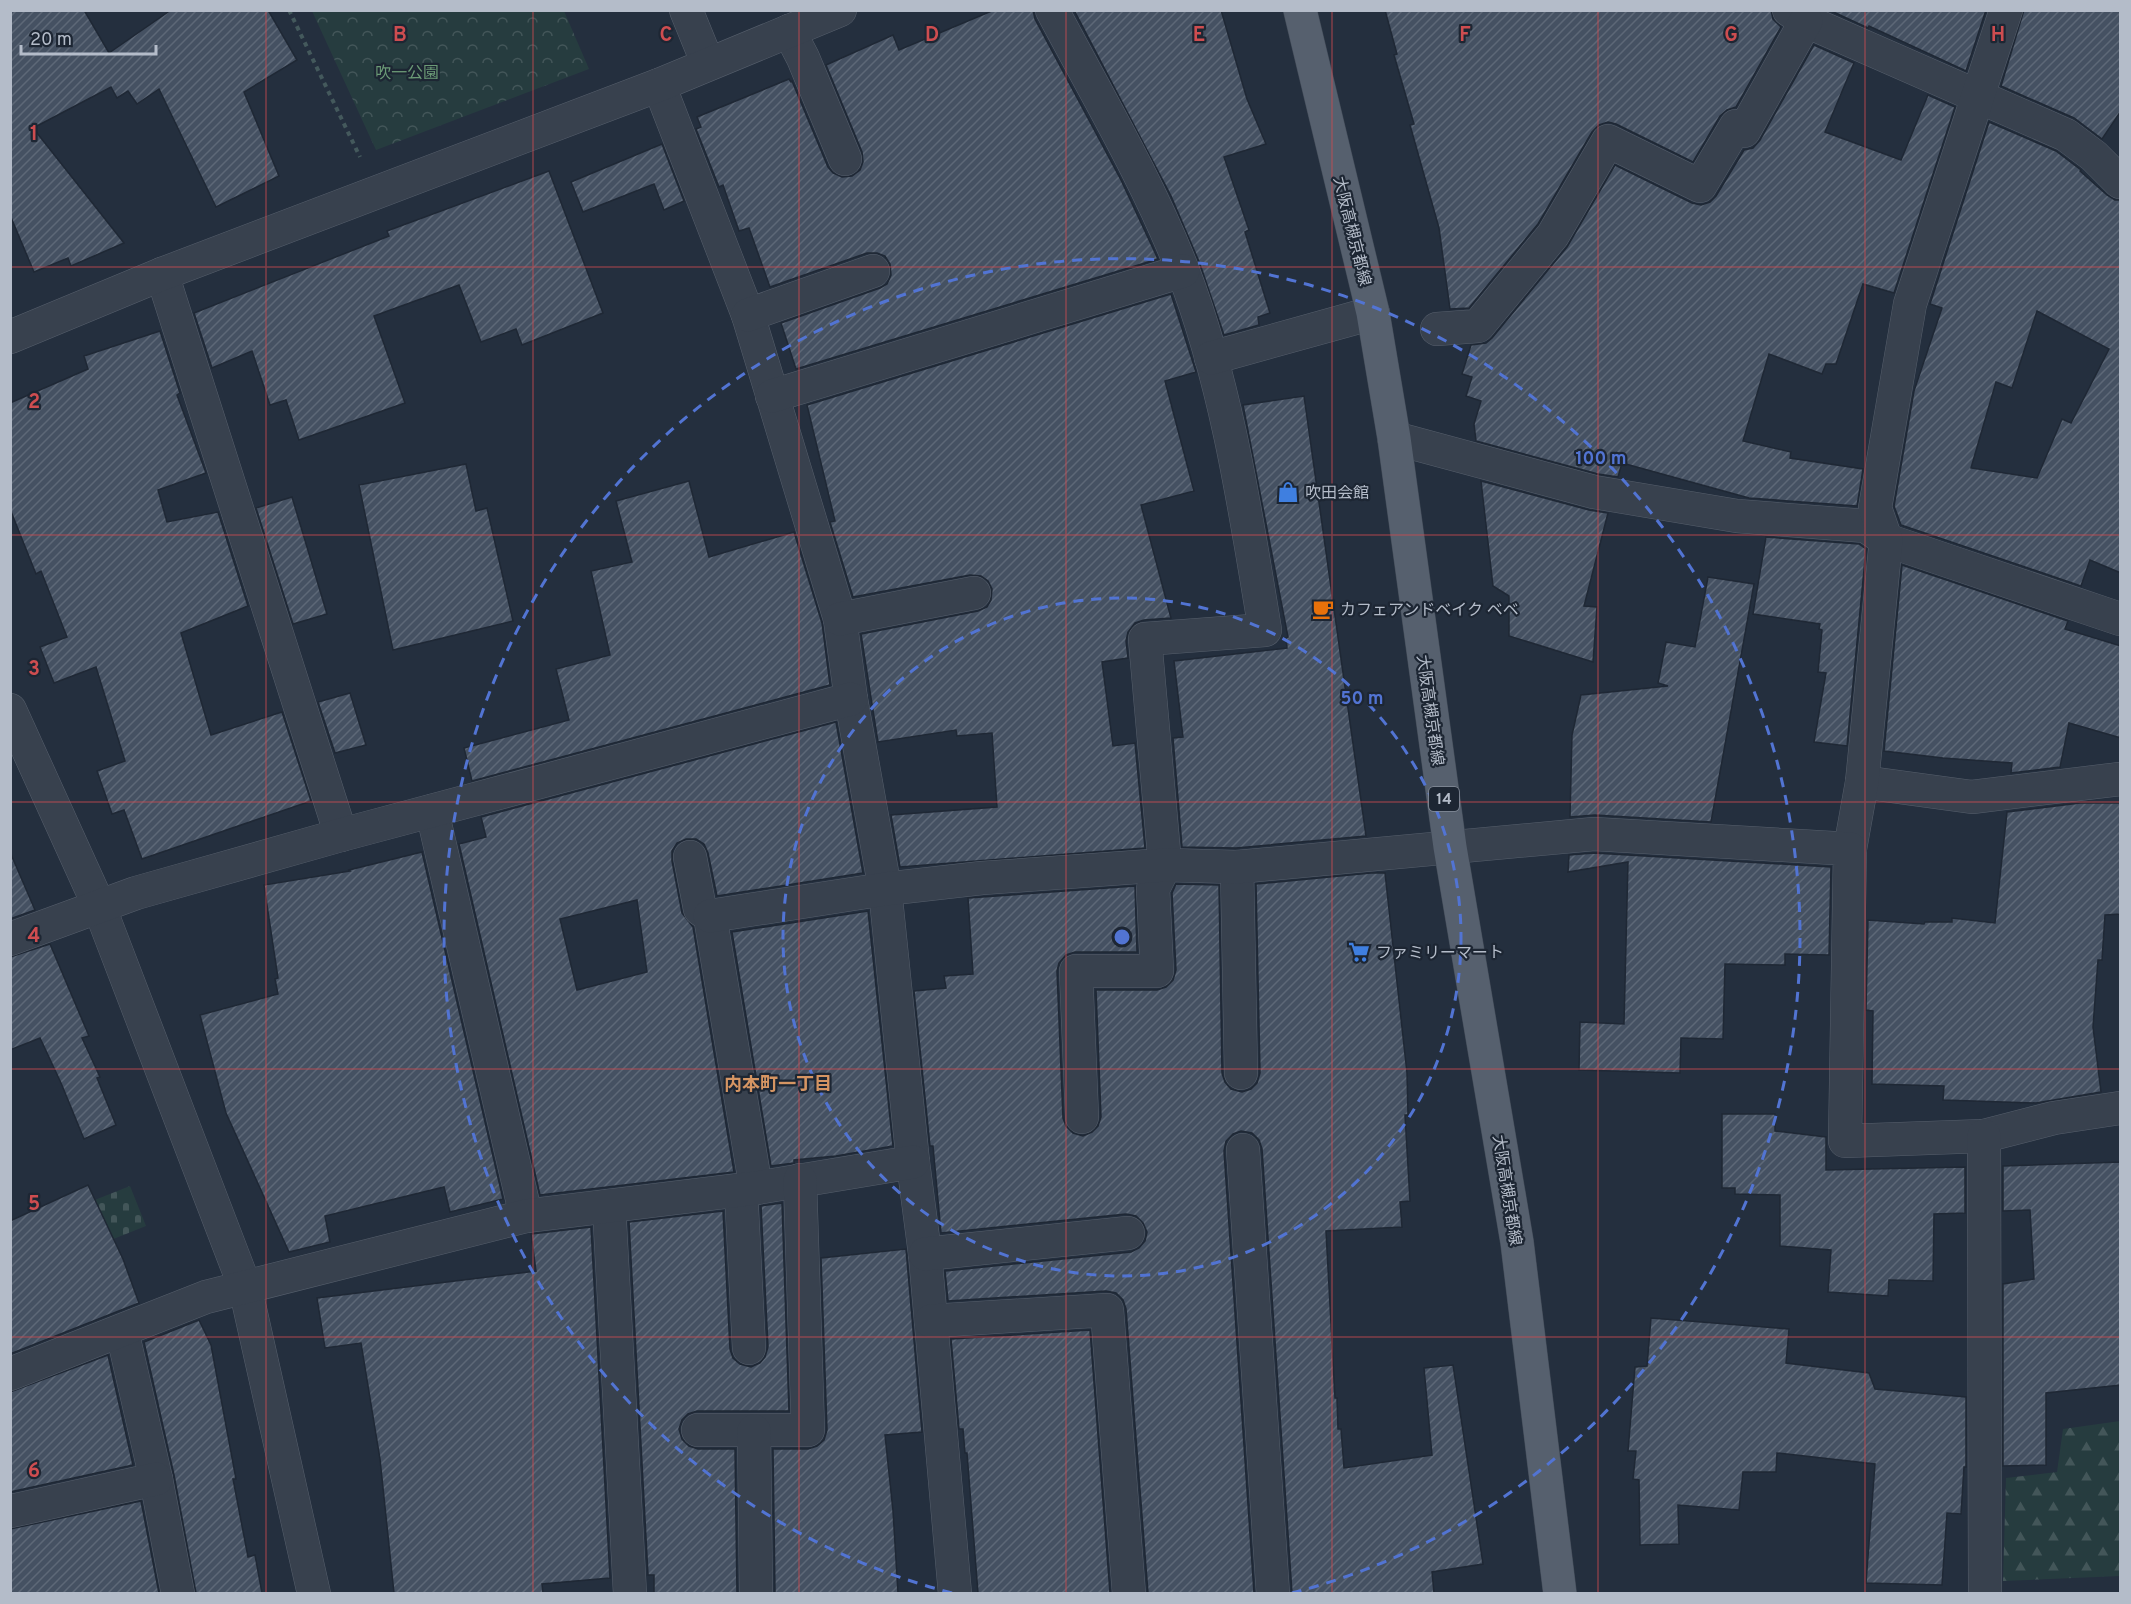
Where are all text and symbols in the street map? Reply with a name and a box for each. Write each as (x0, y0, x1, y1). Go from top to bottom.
scale bar (21, 18, 156, 56)
text: B (393, 23, 407, 49)
text: C (660, 23, 672, 49)
text: D (925, 23, 939, 49)
text: E (1193, 23, 1205, 49)
text: F (1459, 23, 1471, 49)
text: G (1724, 23, 1738, 49)
text: H (1991, 23, 2005, 49)
text: 20 m (30, 29, 72, 52)
park label: 吹一公園 (375, 64, 439, 84)
text: 1 (30, 122, 38, 148)
street label: 大阪高槻京都線 (1328, 175, 1374, 288)
text: 2 (28, 390, 40, 416)
text: 100 m (1575, 448, 1627, 471)
shop icon: 吹田会館 (1276, 480, 1300, 504)
place label: 吹田会館 (1305, 484, 1369, 504)
cafe icon: カフェアンドベイク ベベ (1311, 597, 1335, 621)
place label: カフェアンドベイク ベベ (1340, 601, 1519, 621)
street label: 大阪高槻京都線 (1411, 653, 1447, 767)
text: 3 (28, 657, 40, 683)
text: 50 m (1340, 688, 1384, 711)
road number: 14 (1429, 787, 1459, 811)
text: 4 (28, 924, 40, 950)
centre of rings (1112, 927, 1132, 947)
supermarket icon: ファミリーマート (1347, 940, 1371, 964)
place label: ファミリーマート (1376, 944, 1504, 964)
district label: 内本町一丁目 (724, 1074, 832, 1097)
street label: 大阪高槻京都線 (1487, 1133, 1525, 1247)
text: 5 (28, 1192, 40, 1218)
text: 6 (28, 1459, 40, 1485)

